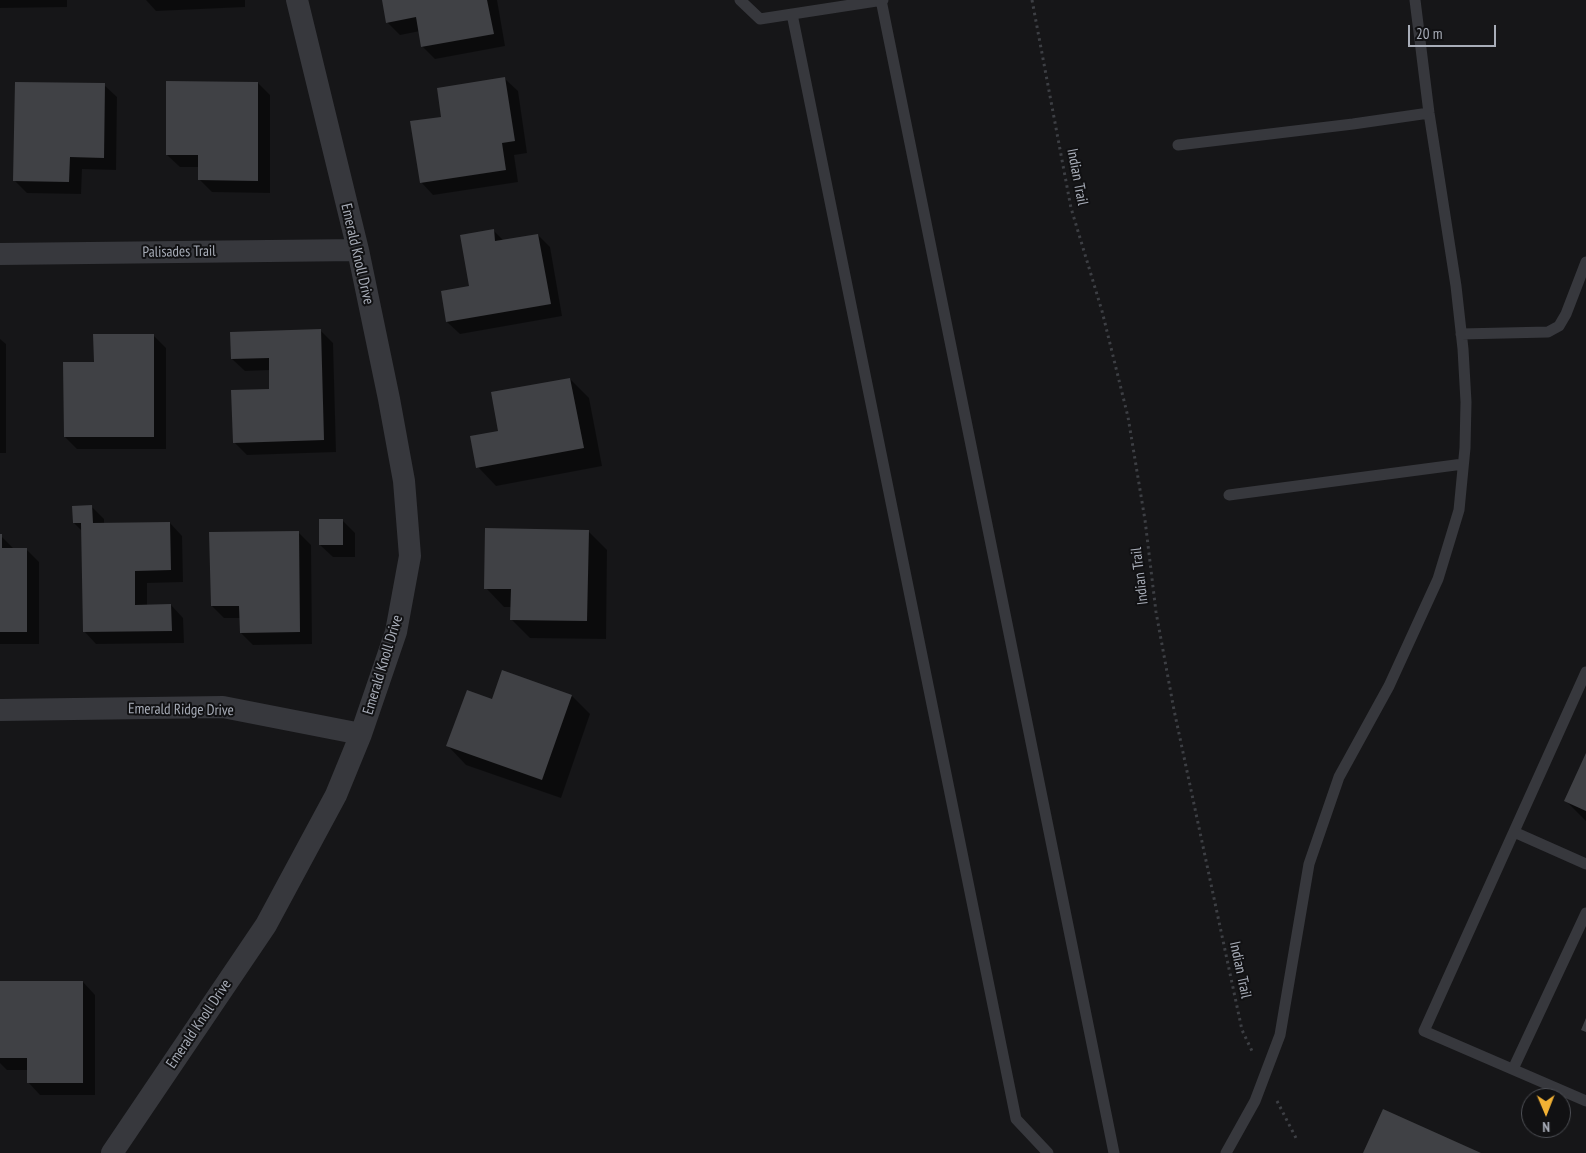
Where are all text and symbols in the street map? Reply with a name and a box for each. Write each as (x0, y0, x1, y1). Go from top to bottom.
scale bar (1411, 15, 1498, 47)
text: 20 m (1416, 24, 1442, 43)
street label: Indian Trail (1063, 147, 1091, 207)
street label: Emerald Knoll Drive (337, 202, 377, 306)
street label: Palisades Trail (142, 242, 216, 262)
street label: Indian Trail (1128, 546, 1152, 606)
street label: Emerald Knoll Drive (359, 613, 407, 717)
street label: Emerald Ridge Drive (128, 700, 234, 720)
street label: Indian Trail (1225, 940, 1255, 1000)
street label: Emerald Knoll Drive (163, 976, 235, 1072)
north arrow (1521, 1088, 1571, 1138)
text: N (1542, 1118, 1550, 1136)

